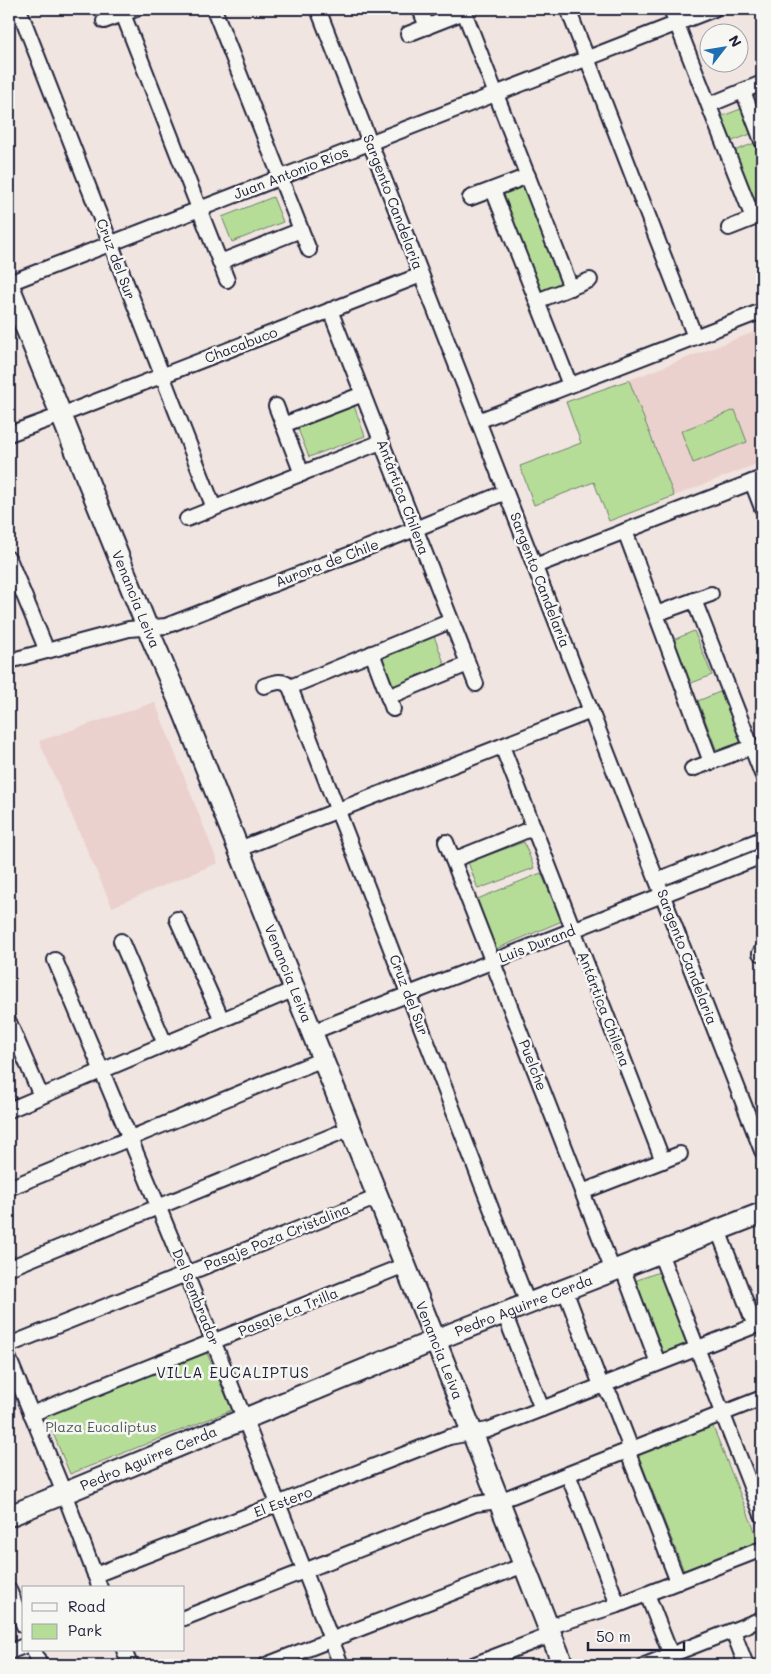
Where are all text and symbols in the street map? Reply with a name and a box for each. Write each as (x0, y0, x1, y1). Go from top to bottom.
north arrow (698, 22, 748, 72)
text: N (725, 32, 746, 51)
street label: Sargento Candelaria (359, 131, 428, 272)
street label: Juan Antonio Ríos (231, 142, 351, 203)
street label: Cruz del Sur (92, 216, 141, 302)
street label: Chacabuco (202, 322, 280, 367)
street label: Antártica Chilena (373, 436, 434, 557)
street label: Sargento Candelaria (506, 509, 575, 650)
street label: Aurora de Chile (272, 534, 381, 591)
street label: Venancia Leiva (108, 547, 165, 651)
street label: Sargento Candelaria (653, 886, 722, 1027)
street label: Luis Durand (496, 920, 578, 967)
street label: Venancia Leiva (261, 921, 317, 1025)
street label: Antártica Chilena (574, 948, 635, 1069)
street label: Cruz del Sur (385, 952, 434, 1038)
street label: Puelche (515, 1037, 552, 1093)
street label: Pasaje Poza Cristalina (201, 1199, 353, 1275)
street label: Del Sembrador (168, 1246, 225, 1348)
street label: Pedro Aguirre Cerda (452, 1270, 595, 1340)
street label: Pasaje La Trilla (235, 1283, 341, 1340)
street label: Venancia Leiva (412, 1298, 468, 1402)
district label: VILLA EUCALIPTUS (156, 1362, 310, 1382)
park label: Plaza Eucaliptus (45, 1417, 157, 1436)
street label: Pedro Aguirre Cerda (77, 1421, 220, 1495)
street label: El Estero (251, 1482, 315, 1521)
legend (22, 1586, 185, 1652)
text: Road (68, 1596, 105, 1616)
scale bar (588, 1619, 685, 1651)
text: Park (68, 1620, 102, 1640)
text: 50 m (596, 1626, 631, 1646)

